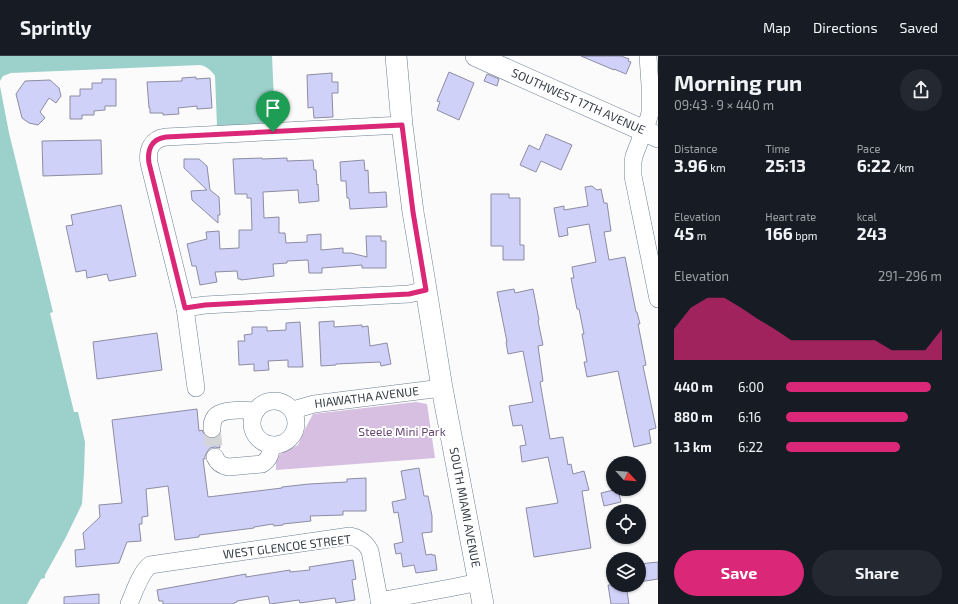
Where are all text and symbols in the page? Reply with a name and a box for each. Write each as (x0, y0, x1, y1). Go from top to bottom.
text: Sprintly (20, 16, 92, 39)
text: Map (763, 19, 791, 36)
text: Directions (813, 19, 878, 36)
text: Saved (900, 19, 938, 36)
street label: SOUTHWEST 17TH AVENUE (510, 65, 648, 137)
text: Morning run (674, 69, 802, 95)
button: share (900, 69, 942, 111)
pin (256, 91, 290, 132)
icon: arrive (262, 97, 284, 119)
text: 09:43 · 9 × 440 m (674, 97, 774, 113)
text: Distance (674, 142, 717, 155)
text: Time (765, 142, 790, 155)
text: Pace (857, 142, 880, 155)
text: 3.96 (674, 155, 708, 175)
text: 25:13 (765, 155, 806, 175)
text: 6:22 (857, 155, 891, 175)
text: km (708, 161, 726, 174)
text: /km (891, 161, 914, 174)
text: Elevation (674, 210, 721, 223)
text: Heart rate (765, 210, 816, 223)
text: kcal (857, 210, 877, 223)
text: 45 (674, 223, 694, 243)
text: 166 (765, 223, 793, 243)
text: 243 (857, 223, 887, 243)
text: m (694, 229, 706, 242)
text: bpm (793, 229, 817, 242)
text: Elevation (674, 268, 729, 284)
text: 291–296 m (878, 268, 942, 284)
text: 440 m (674, 379, 713, 395)
text: 6:00 (738, 379, 764, 395)
street label: HIAWATHA AVENUE (314, 383, 420, 410)
text: 880 m (674, 409, 713, 425)
text: 6:16 (738, 409, 761, 425)
park label: Steele Mini Park (358, 424, 446, 438)
text: 1.3 km (674, 439, 712, 455)
text: 6:22 (738, 439, 763, 455)
street label: SOUTH MIAMI AVENUE (447, 446, 484, 569)
north arrow (606, 456, 646, 496)
map controls (606, 456, 646, 592)
button: locate (606, 504, 646, 544)
street label: WEST GLENCOE STREET (222, 531, 352, 561)
button: Save (674, 550, 804, 596)
button: Share (812, 550, 942, 596)
button: layers (606, 552, 646, 592)

